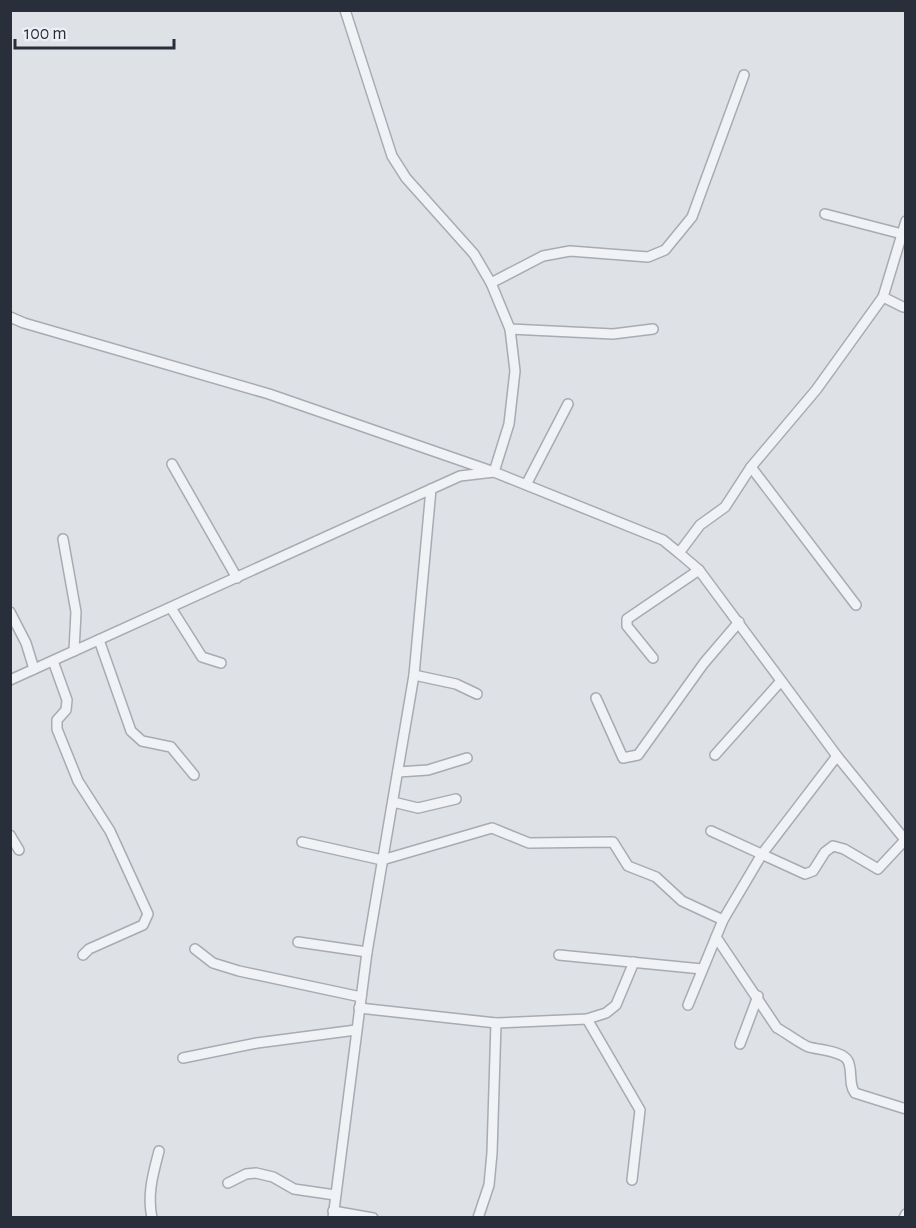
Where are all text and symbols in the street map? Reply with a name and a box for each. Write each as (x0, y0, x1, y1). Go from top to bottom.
scale bar (15, 12, 174, 50)
text: 100 m (24, 25, 67, 43)

